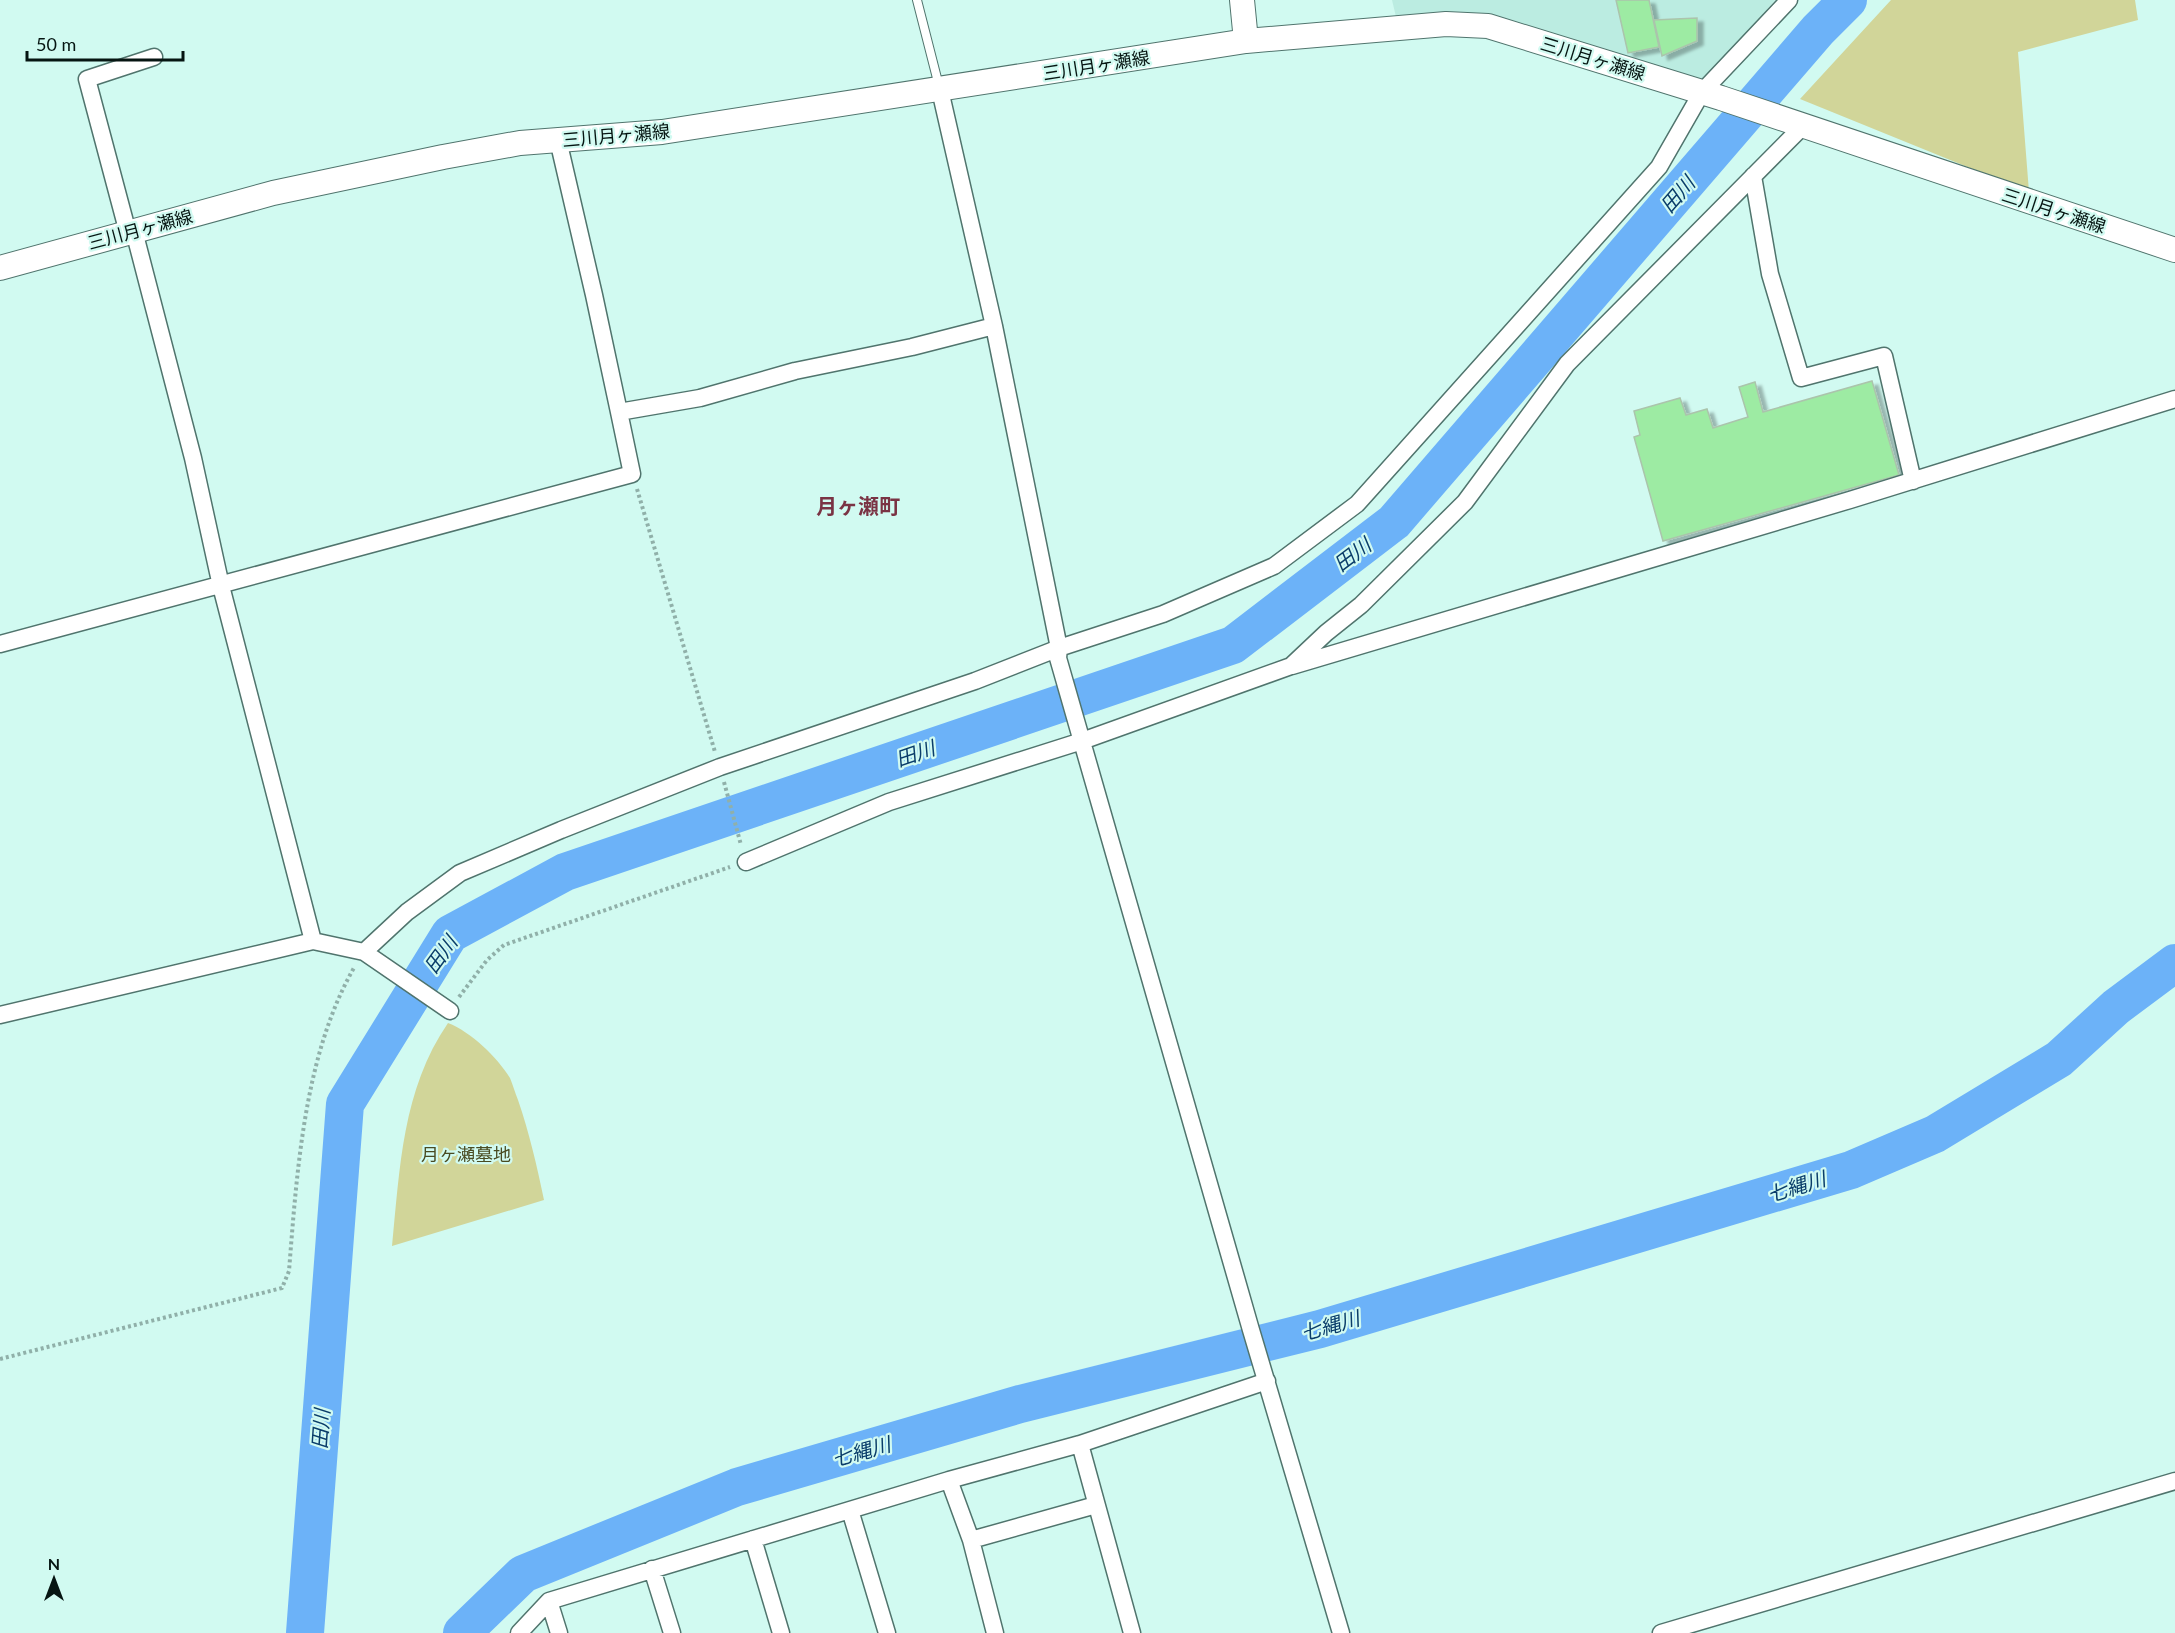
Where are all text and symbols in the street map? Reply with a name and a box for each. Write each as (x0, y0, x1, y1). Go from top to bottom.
scale bar (27, 24, 183, 62)
street label: 三川月ヶ瀬線 (1538, 32, 1648, 84)
text: 50 m (36, 33, 76, 55)
street label: 三川月ヶ瀬線 (1041, 46, 1151, 84)
street label: 三川月ヶ瀬線 (561, 119, 671, 151)
water label: 田川 (1655, 170, 1700, 217)
street label: 三川月ヶ瀬線 (1999, 183, 2109, 237)
street label: 三川月ヶ瀬線 (85, 204, 195, 254)
district label: 月ヶ瀬町 (816, 493, 900, 518)
water label: 田川 (1329, 531, 1377, 576)
water label: 田川 (892, 734, 940, 771)
water label: 田川 (419, 929, 463, 977)
park label: 月ヶ瀬墓地 (421, 1143, 511, 1165)
water label: 七縄川 (1764, 1165, 1830, 1206)
water label: 七縄川 (1298, 1305, 1364, 1345)
water label: 田川 (307, 1406, 334, 1450)
water label: 七縄川 (829, 1431, 895, 1471)
north arrow (24, 1549, 84, 1609)
text: N (48, 1554, 60, 1573)

